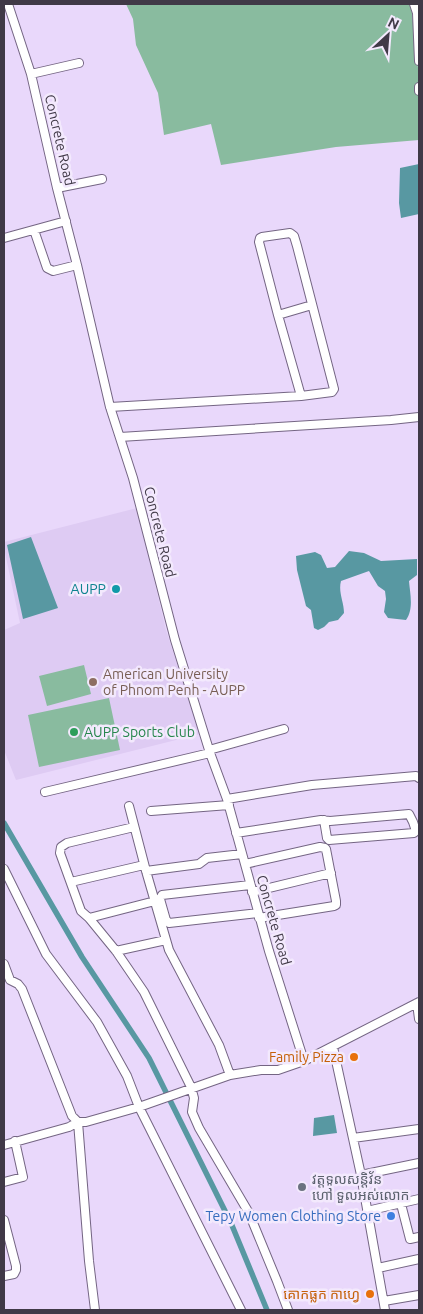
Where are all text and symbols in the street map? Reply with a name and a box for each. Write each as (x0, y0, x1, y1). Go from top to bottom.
north arrow (363, 10, 413, 60)
text: N (385, 14, 402, 33)
street label: Concrete Road (42, 93, 78, 187)
street label: Concrete Road (141, 485, 179, 579)
place label: AUPP (71, 581, 106, 597)
marker: AUPP (110, 583, 122, 595)
place label: American University of Phnom Penh - AUPP (103, 666, 245, 698)
marker: American University of Phnom Penh - AUPP (87, 676, 99, 688)
place label: AUPP Sports Club (84, 724, 195, 740)
marker: AUPP Sports Club (68, 726, 80, 738)
street label: Concrete Road (253, 873, 295, 967)
place label: Family Pizza (269, 1049, 344, 1065)
marker: Family Pizza (348, 1051, 360, 1063)
place label: វត្តទូលសន្តិវ័ន ហៅ ទួលអស់លោក (312, 1170, 409, 1203)
marker: វត្តទូលសន្តិវ័ន ហៅ ទួលអស់លោក (296, 1181, 308, 1193)
place label: Tepy Women Clothing Store (205, 1208, 381, 1224)
marker: Tepy Women Clothing Store (385, 1210, 397, 1222)
place label: គោកធ្លក កាហ្វេ (283, 1286, 360, 1303)
marker: គោកធ្លក កាហ្វេ (364, 1288, 376, 1300)

